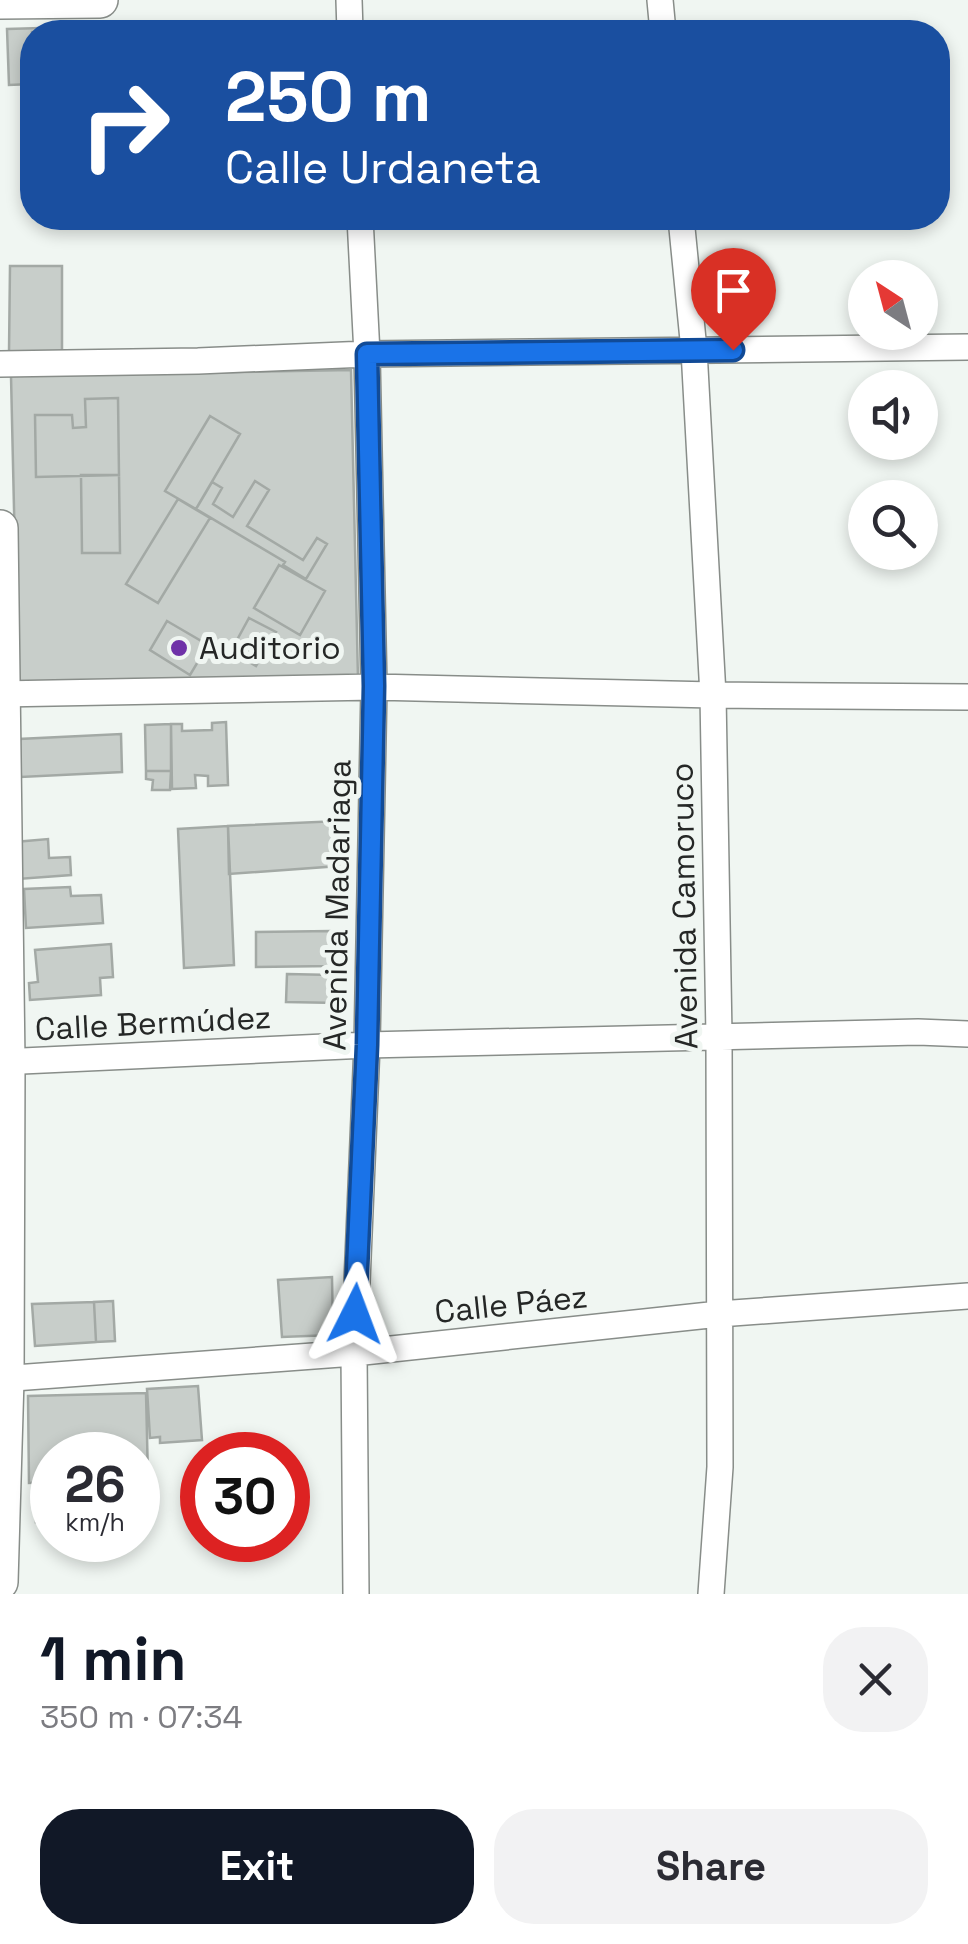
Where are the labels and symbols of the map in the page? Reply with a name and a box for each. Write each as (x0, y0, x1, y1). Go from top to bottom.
pin (691, 248, 776, 351)
north arrow (848, 260, 938, 350)
place label: Auditorio (199, 628, 341, 668)
marker: Auditorio (168, 637, 190, 659)
street label: Avenida Madariaga (314, 759, 360, 1051)
street label: Avenida Camoruco (662, 762, 706, 1050)
street label: Calle Bermúdez (34, 997, 272, 1049)
position arrow (303, 1262, 407, 1366)
street label: Calle Páez (432, 1276, 590, 1332)
speed limit sign: 30 (180, 1432, 310, 1562)

